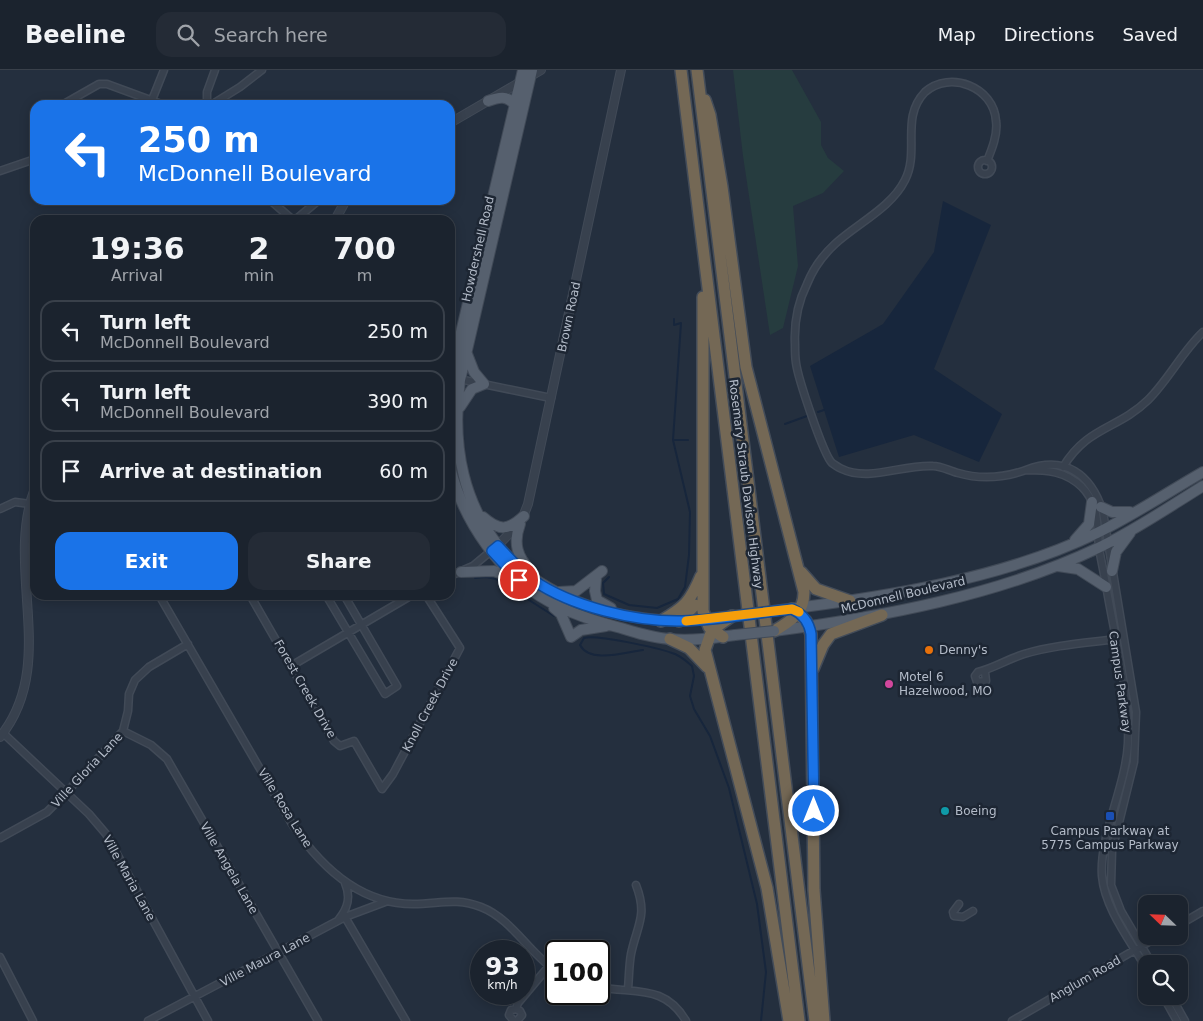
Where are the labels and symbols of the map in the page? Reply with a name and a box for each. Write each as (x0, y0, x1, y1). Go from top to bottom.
street label: Howdershell Road (459, 195, 497, 303)
street label: Brown Road (555, 281, 583, 353)
street label: Rosemary Straub Davison Highway (726, 378, 766, 590)
pin (498, 559, 540, 601)
street label: McDonnell Boulevard (839, 574, 967, 616)
street label: Campus Parkway (1106, 630, 1134, 734)
street label: Forest Creek Drive (271, 637, 339, 741)
place label: Denny's (939, 643, 988, 657)
marker: Denny's (923, 644, 935, 656)
street label: Knoll Creek Drive (399, 656, 461, 754)
place label: Motel 6 Hazelwood, MO (899, 670, 992, 698)
marker: Motel 6 Hazelwood, MO (883, 678, 895, 690)
street label: Ville Gloria Lane (49, 730, 125, 810)
street label: Ville Rosa Lane (255, 766, 315, 850)
position arrow (787, 784, 839, 836)
place label: Boeing (955, 804, 997, 818)
marker: Boeing (939, 805, 951, 817)
marker: Campus Parkway at 5775 Campus Parkway (1104, 810, 1116, 822)
street label: Ville Angela Lane (197, 820, 261, 916)
place label: Campus Parkway at 5775 Campus Parkway (1041, 824, 1179, 852)
street label: Ville Maria Lane (100, 833, 158, 923)
north arrow (1138, 895, 1188, 945)
street label: Ville Maura Lane (218, 930, 312, 990)
speed limit sign: 100 (545, 940, 610, 1005)
street label: Anglum Road (1047, 953, 1123, 1005)

